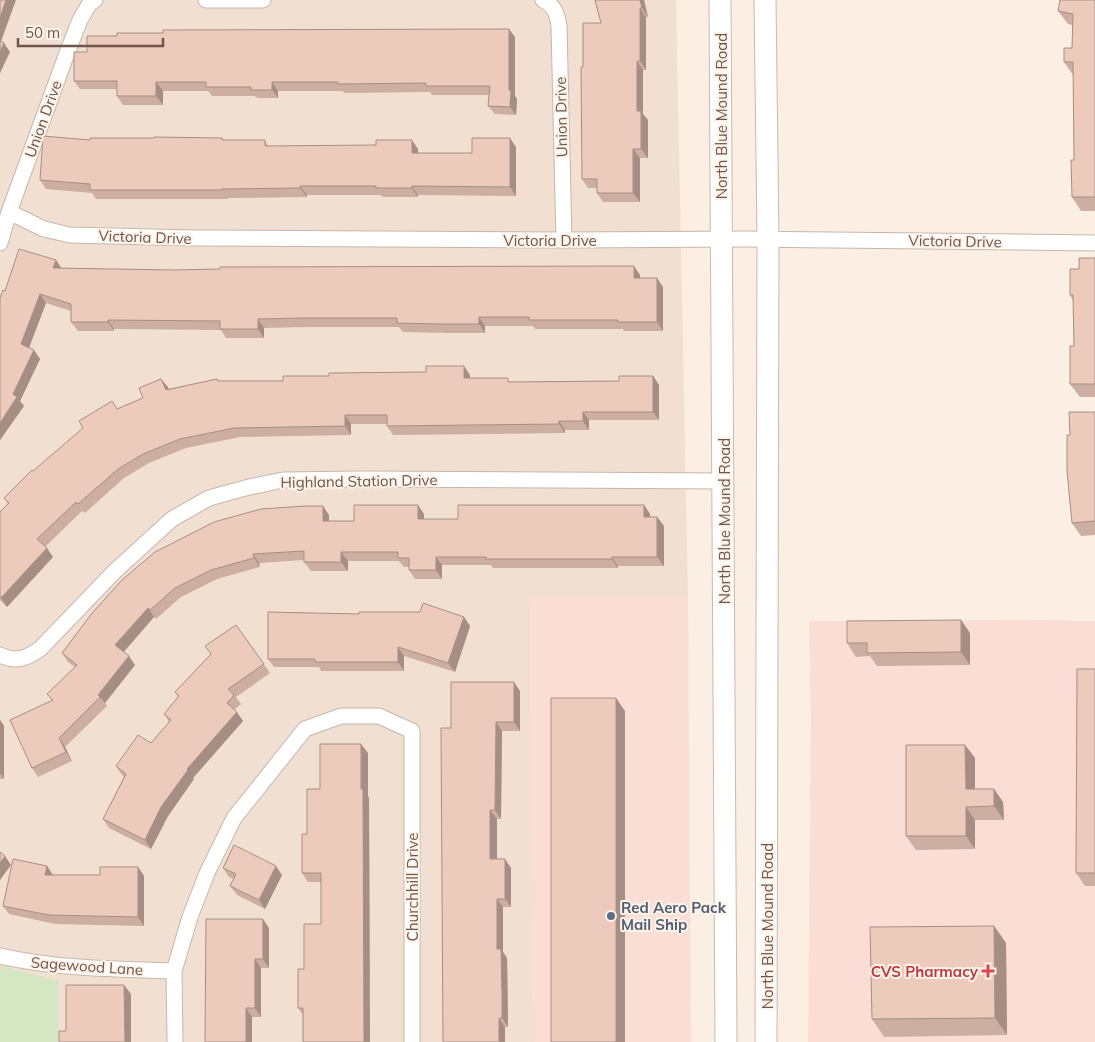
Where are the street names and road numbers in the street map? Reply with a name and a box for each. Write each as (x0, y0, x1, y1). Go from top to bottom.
street label: North Blue Mound Road (712, 33, 731, 199)
street label: Union Drive (551, 76, 571, 158)
street label: Union Drive (20, 78, 66, 160)
street label: Victoria Drive (98, 226, 192, 248)
street label: Victoria Drive (503, 231, 597, 250)
street label: Victoria Drive (908, 231, 1002, 251)
street label: North Blue Mound Road (715, 438, 734, 604)
street label: Highland Station Drive (280, 470, 438, 492)
street label: Churchhill Drive (403, 833, 422, 941)
street label: North Blue Mound Road (758, 843, 777, 1009)
street label: Sagewood Lane (30, 953, 144, 979)

